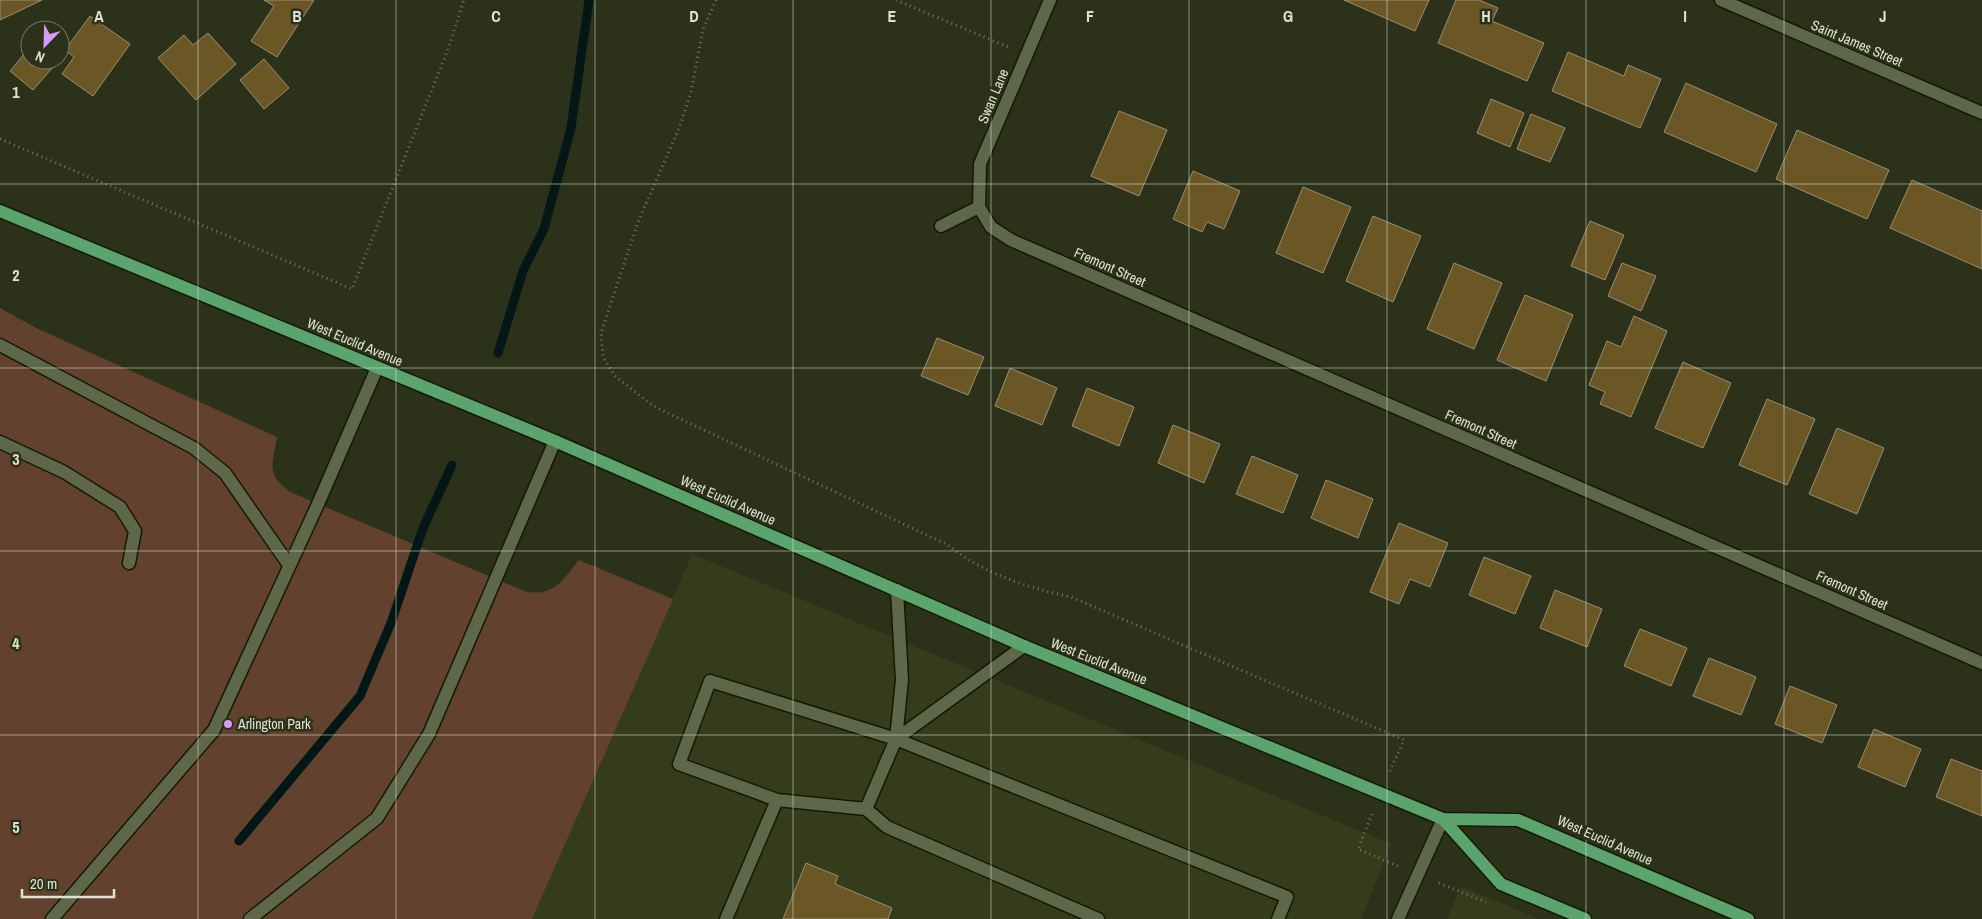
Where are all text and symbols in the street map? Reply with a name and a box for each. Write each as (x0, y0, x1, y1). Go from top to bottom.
text: A (94, 5, 104, 27)
text: B (292, 5, 302, 27)
text: C (491, 5, 501, 27)
text: D (689, 5, 699, 27)
text: E (888, 5, 897, 27)
text: F (1086, 5, 1094, 27)
text: G (1283, 5, 1293, 27)
text: H (1481, 5, 1491, 27)
text: I (1683, 5, 1687, 27)
street label: Saint James Street (1809, 16, 1905, 70)
north arrow (20, 20, 70, 70)
text: N (33, 47, 47, 67)
street label: Swan Lane (973, 66, 1013, 126)
text: 1 (12, 81, 20, 103)
street label: Fremont Street (1071, 243, 1149, 291)
text: 2 (12, 264, 20, 286)
street label: West Euclid Avenue (304, 314, 406, 370)
street label: Fremont Street (1442, 405, 1520, 453)
text: 3 (12, 448, 20, 470)
street label: West Euclid Avenue (678, 471, 778, 529)
street label: Fremont Street (1813, 566, 1891, 614)
text: 4 (12, 632, 20, 654)
street label: West Euclid Avenue (1048, 633, 1150, 689)
place label: Arlington Park (237, 715, 311, 733)
marker: Arlington Park (222, 718, 234, 730)
street label: West Euclid Avenue (1555, 811, 1655, 869)
text: 5 (12, 816, 20, 838)
scale bar (22, 866, 115, 898)
text: 20 m (30, 873, 57, 894)

